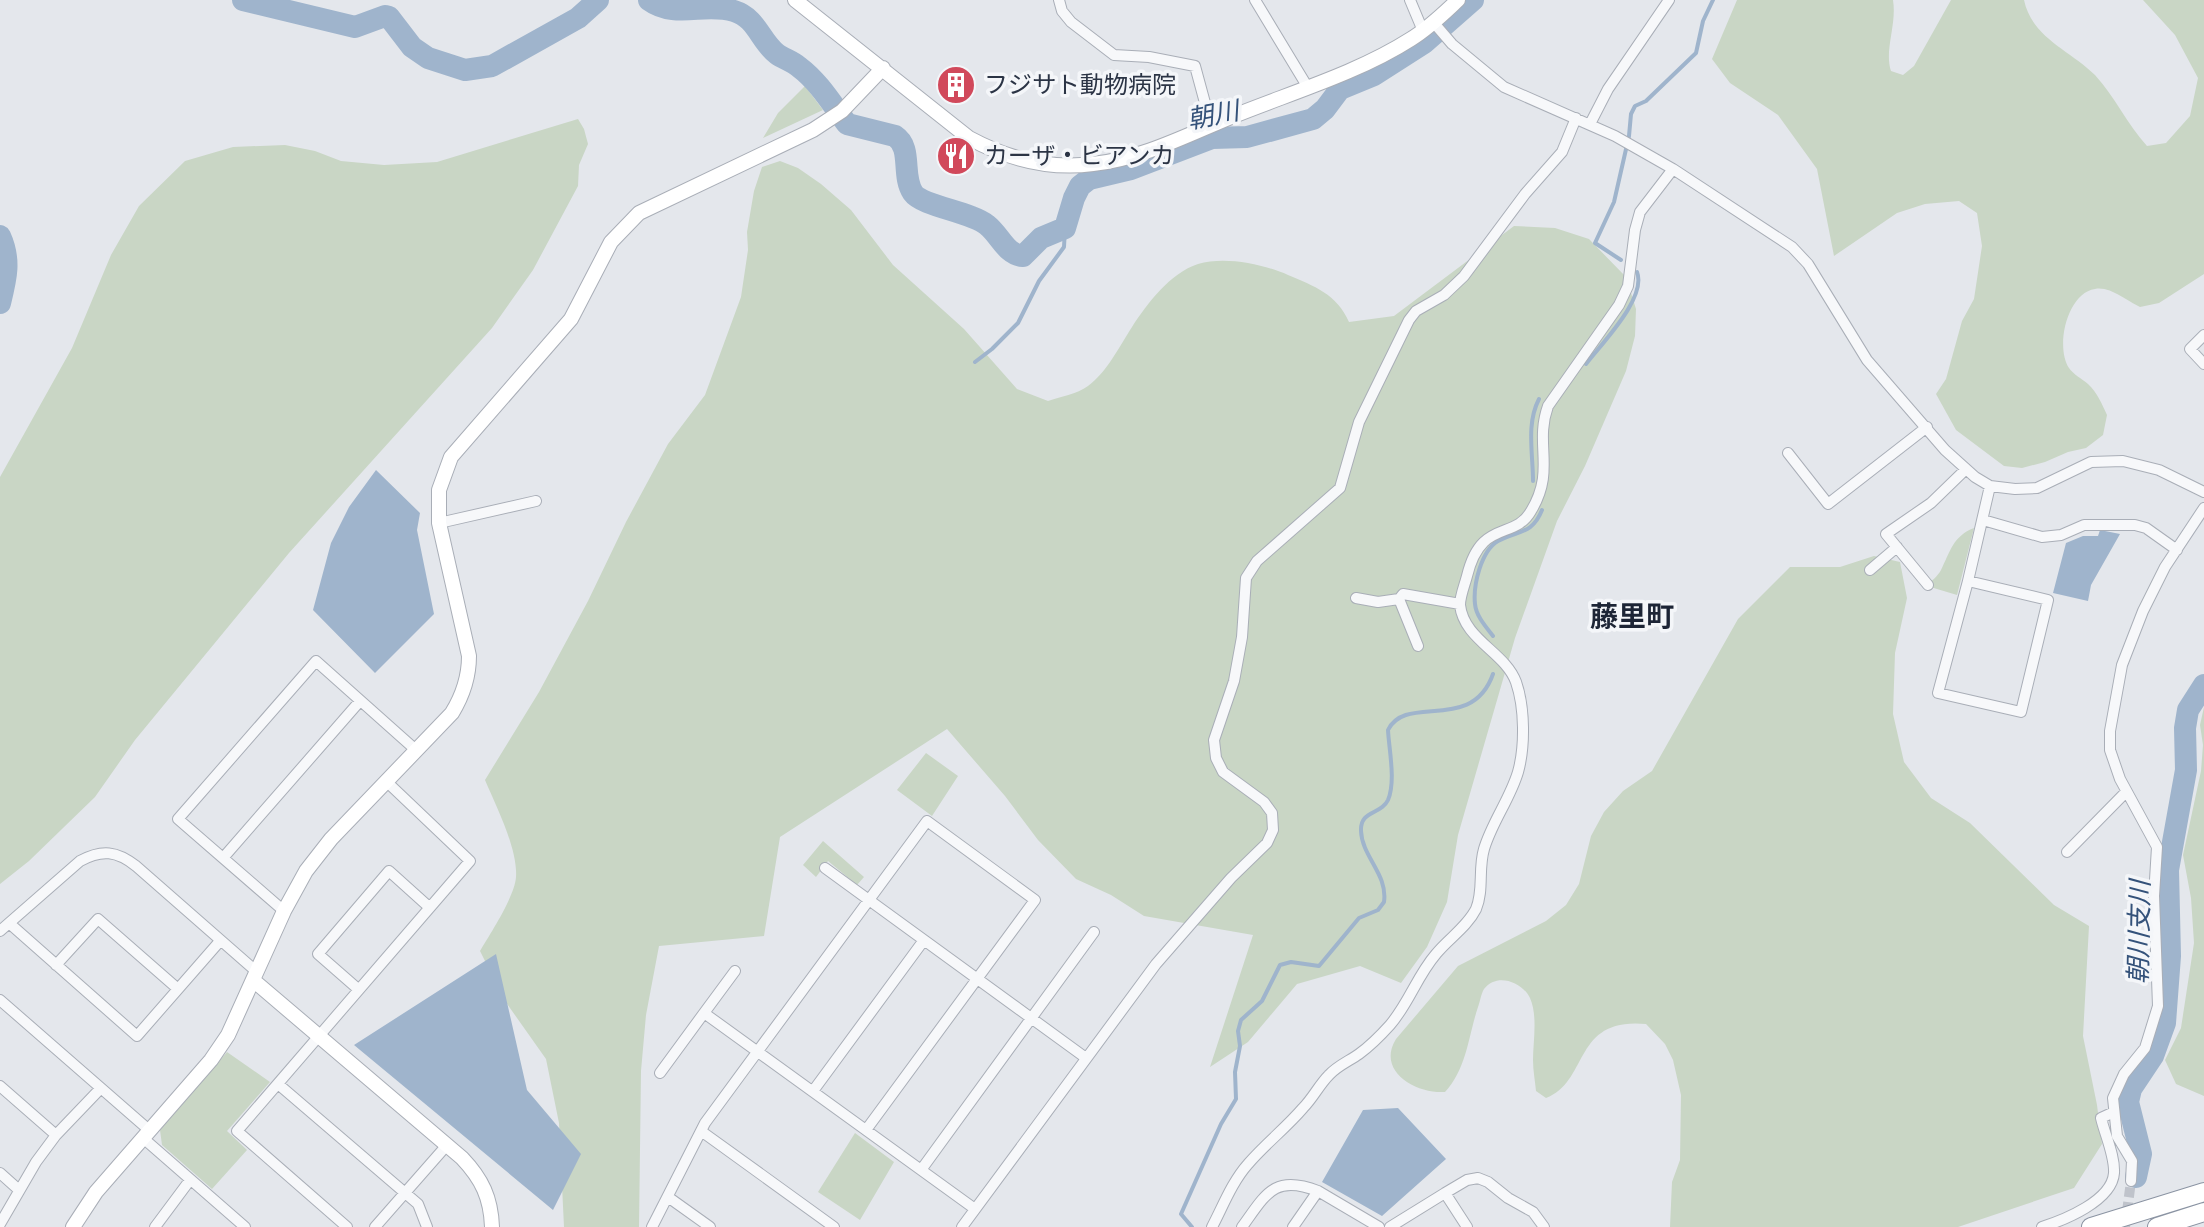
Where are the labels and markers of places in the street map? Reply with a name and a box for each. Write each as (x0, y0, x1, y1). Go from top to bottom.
building icon: フジサト動物病院 (935, 64, 977, 106)
place label: フジサト動物病院 (984, 69, 1176, 101)
restaurant icon: カーザ・ビアンカ (935, 135, 977, 177)
place label: カーザ・ビアンカ (984, 140, 1175, 172)

